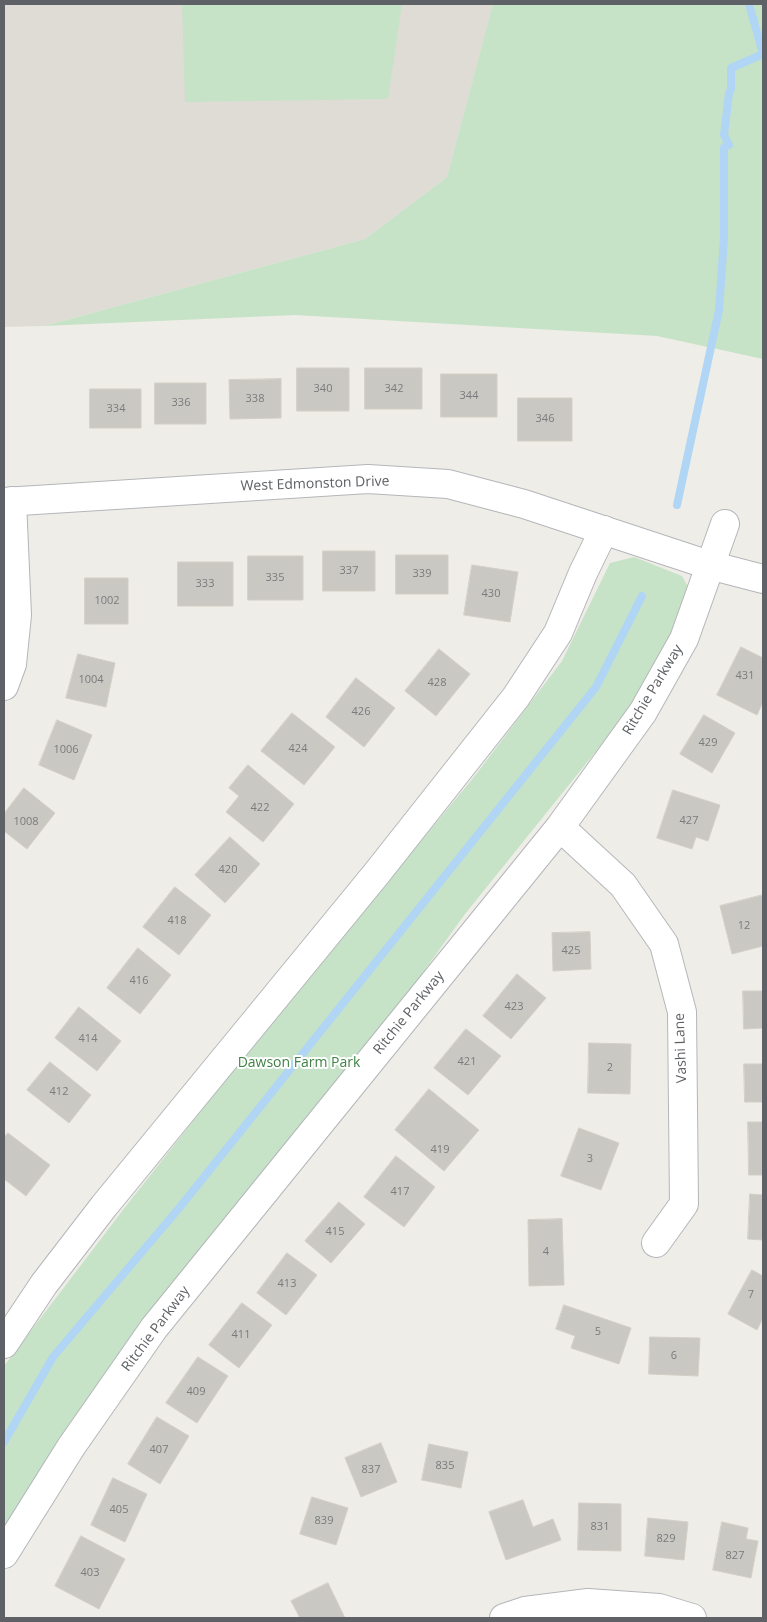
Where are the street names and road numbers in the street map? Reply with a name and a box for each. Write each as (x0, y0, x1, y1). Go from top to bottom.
street label: West Edmonston Drive (240, 473, 390, 495)
street label: Ritchie Parkway (619, 642, 687, 738)
street label: Ritchie Parkway (370, 968, 448, 1058)
street label: Vashi Lane (671, 1013, 691, 1083)
street label: Ritchie Parkway (118, 1283, 194, 1375)

